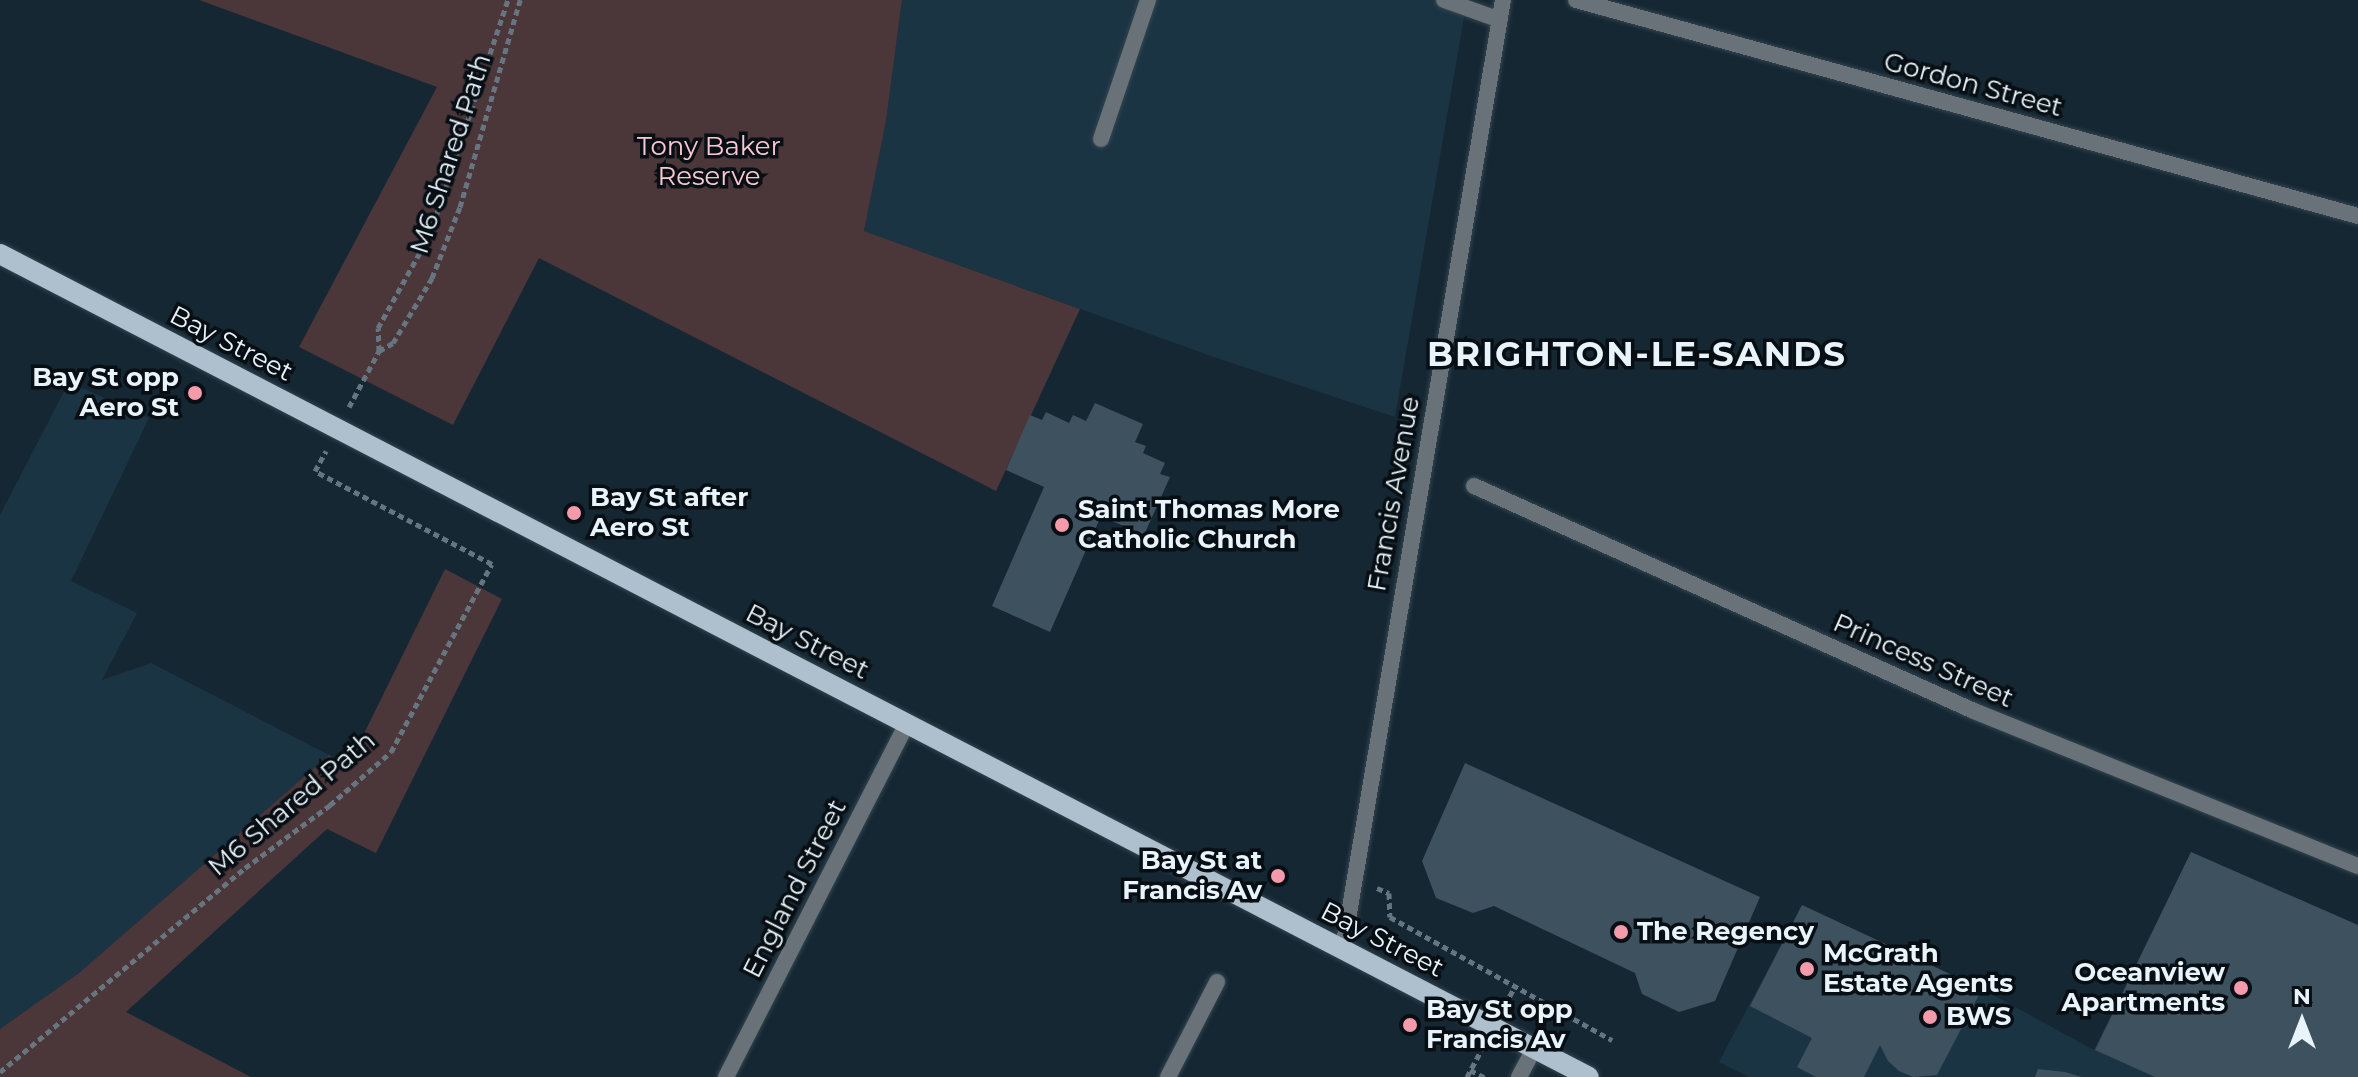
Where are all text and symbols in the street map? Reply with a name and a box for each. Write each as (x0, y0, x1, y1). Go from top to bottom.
street label: Gordon Street (1880, 46, 2066, 124)
street label: M6 Shared Path (404, 50, 498, 258)
park label: Tony Baker Reserve (637, 131, 781, 192)
street label: Bay Street (164, 300, 298, 388)
district label: BRIGHTON-LE-SANDS (1427, 335, 1847, 375)
place label: Bay St opp Aero St (32, 362, 179, 424)
marker: Bay St opp Aero St (186, 384, 204, 402)
street label: Francis Avenue (1361, 394, 1427, 594)
place label: Bay St after Aero St (590, 482, 748, 544)
place label: Saint Thomas More Catholic Church (1078, 494, 1340, 556)
marker: Bay St after Aero St (565, 504, 583, 522)
marker: Saint Thomas More Catholic Church (1053, 516, 1071, 534)
street label: Bay Street (740, 598, 874, 686)
street label: Princess Street (1828, 607, 2018, 715)
street label: M6 Shared Path (202, 725, 382, 883)
street label: England Street (737, 795, 853, 983)
place label: Bay St at Francis Av (1122, 845, 1262, 906)
marker: Bay St at Francis Av (1269, 867, 1287, 885)
street label: Bay Street (1315, 896, 1449, 984)
place label: The Regency (1637, 916, 1814, 948)
marker: The Regency (1612, 923, 1630, 941)
place label: McGrath Estate Agents (1823, 938, 2013, 1000)
place label: Oceanview Apartments (2062, 957, 2225, 1018)
marker: McGrath Estate Agents (1798, 960, 1816, 978)
marker: Oceanview Apartments (2232, 979, 2250, 997)
north arrow (2262, 981, 2342, 1061)
text: N (2293, 983, 2311, 1010)
place label: Bay St opp Francis Av (1426, 994, 1573, 1056)
place label: BWS (1946, 1001, 2011, 1033)
marker: BWS (1921, 1008, 1939, 1026)
marker: Bay St opp Francis Av (1401, 1016, 1419, 1034)

